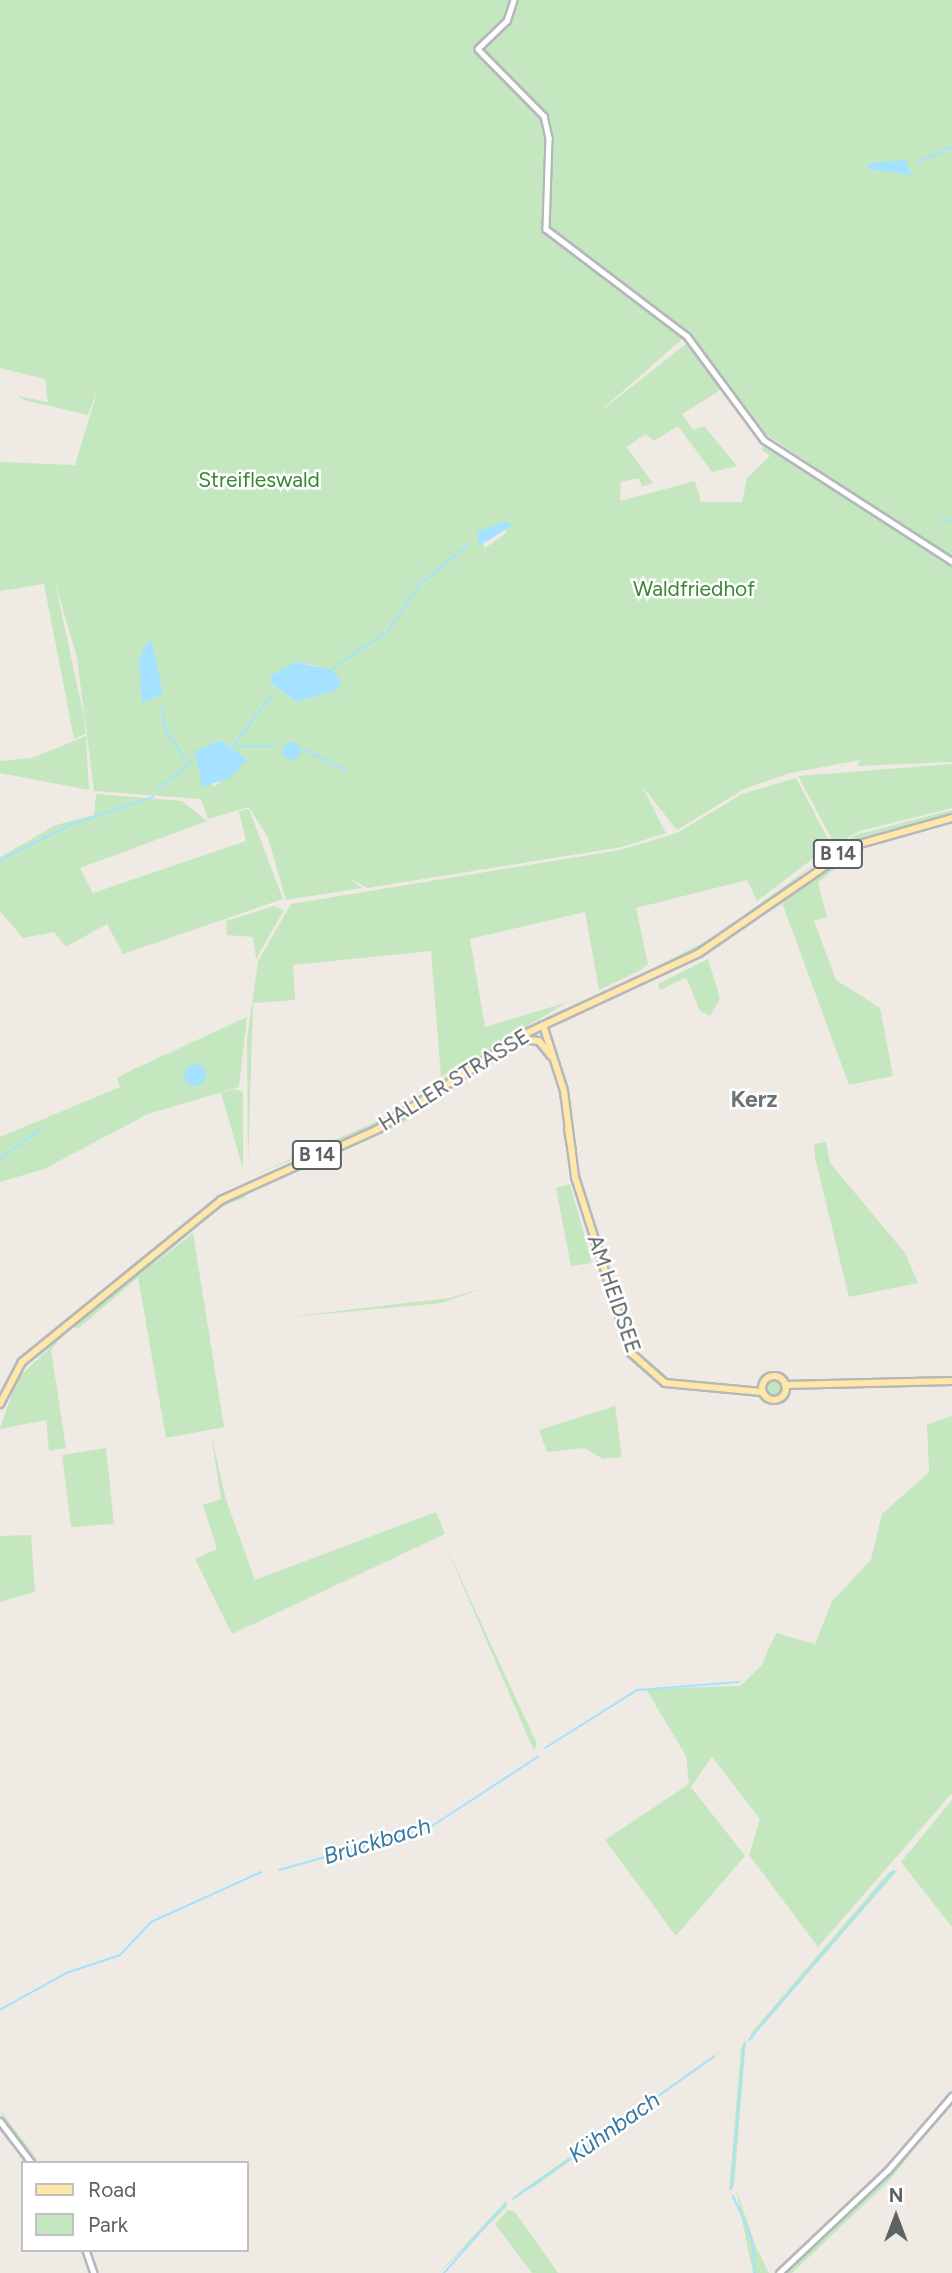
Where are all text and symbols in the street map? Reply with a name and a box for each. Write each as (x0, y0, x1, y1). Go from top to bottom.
park label: Streifleswald (198, 467, 320, 493)
park label: Waldfriedhof (633, 576, 755, 602)
road number: B 14 (812, 838, 864, 870)
street label: HALLER STRASSE (374, 1024, 534, 1136)
district label: Kerz (730, 1085, 778, 1113)
road number: B 14 (291, 1140, 343, 1170)
street label: AM HEIDSEE (582, 1232, 646, 1356)
water label: Brückbach (320, 1812, 434, 1870)
water label: Kühnbach (563, 2086, 665, 2168)
legend (21, 2161, 248, 2252)
text: Road (88, 2177, 136, 2202)
north arrow (861, 2182, 931, 2252)
text: N (889, 2184, 903, 2207)
text: Park (88, 2212, 128, 2237)

